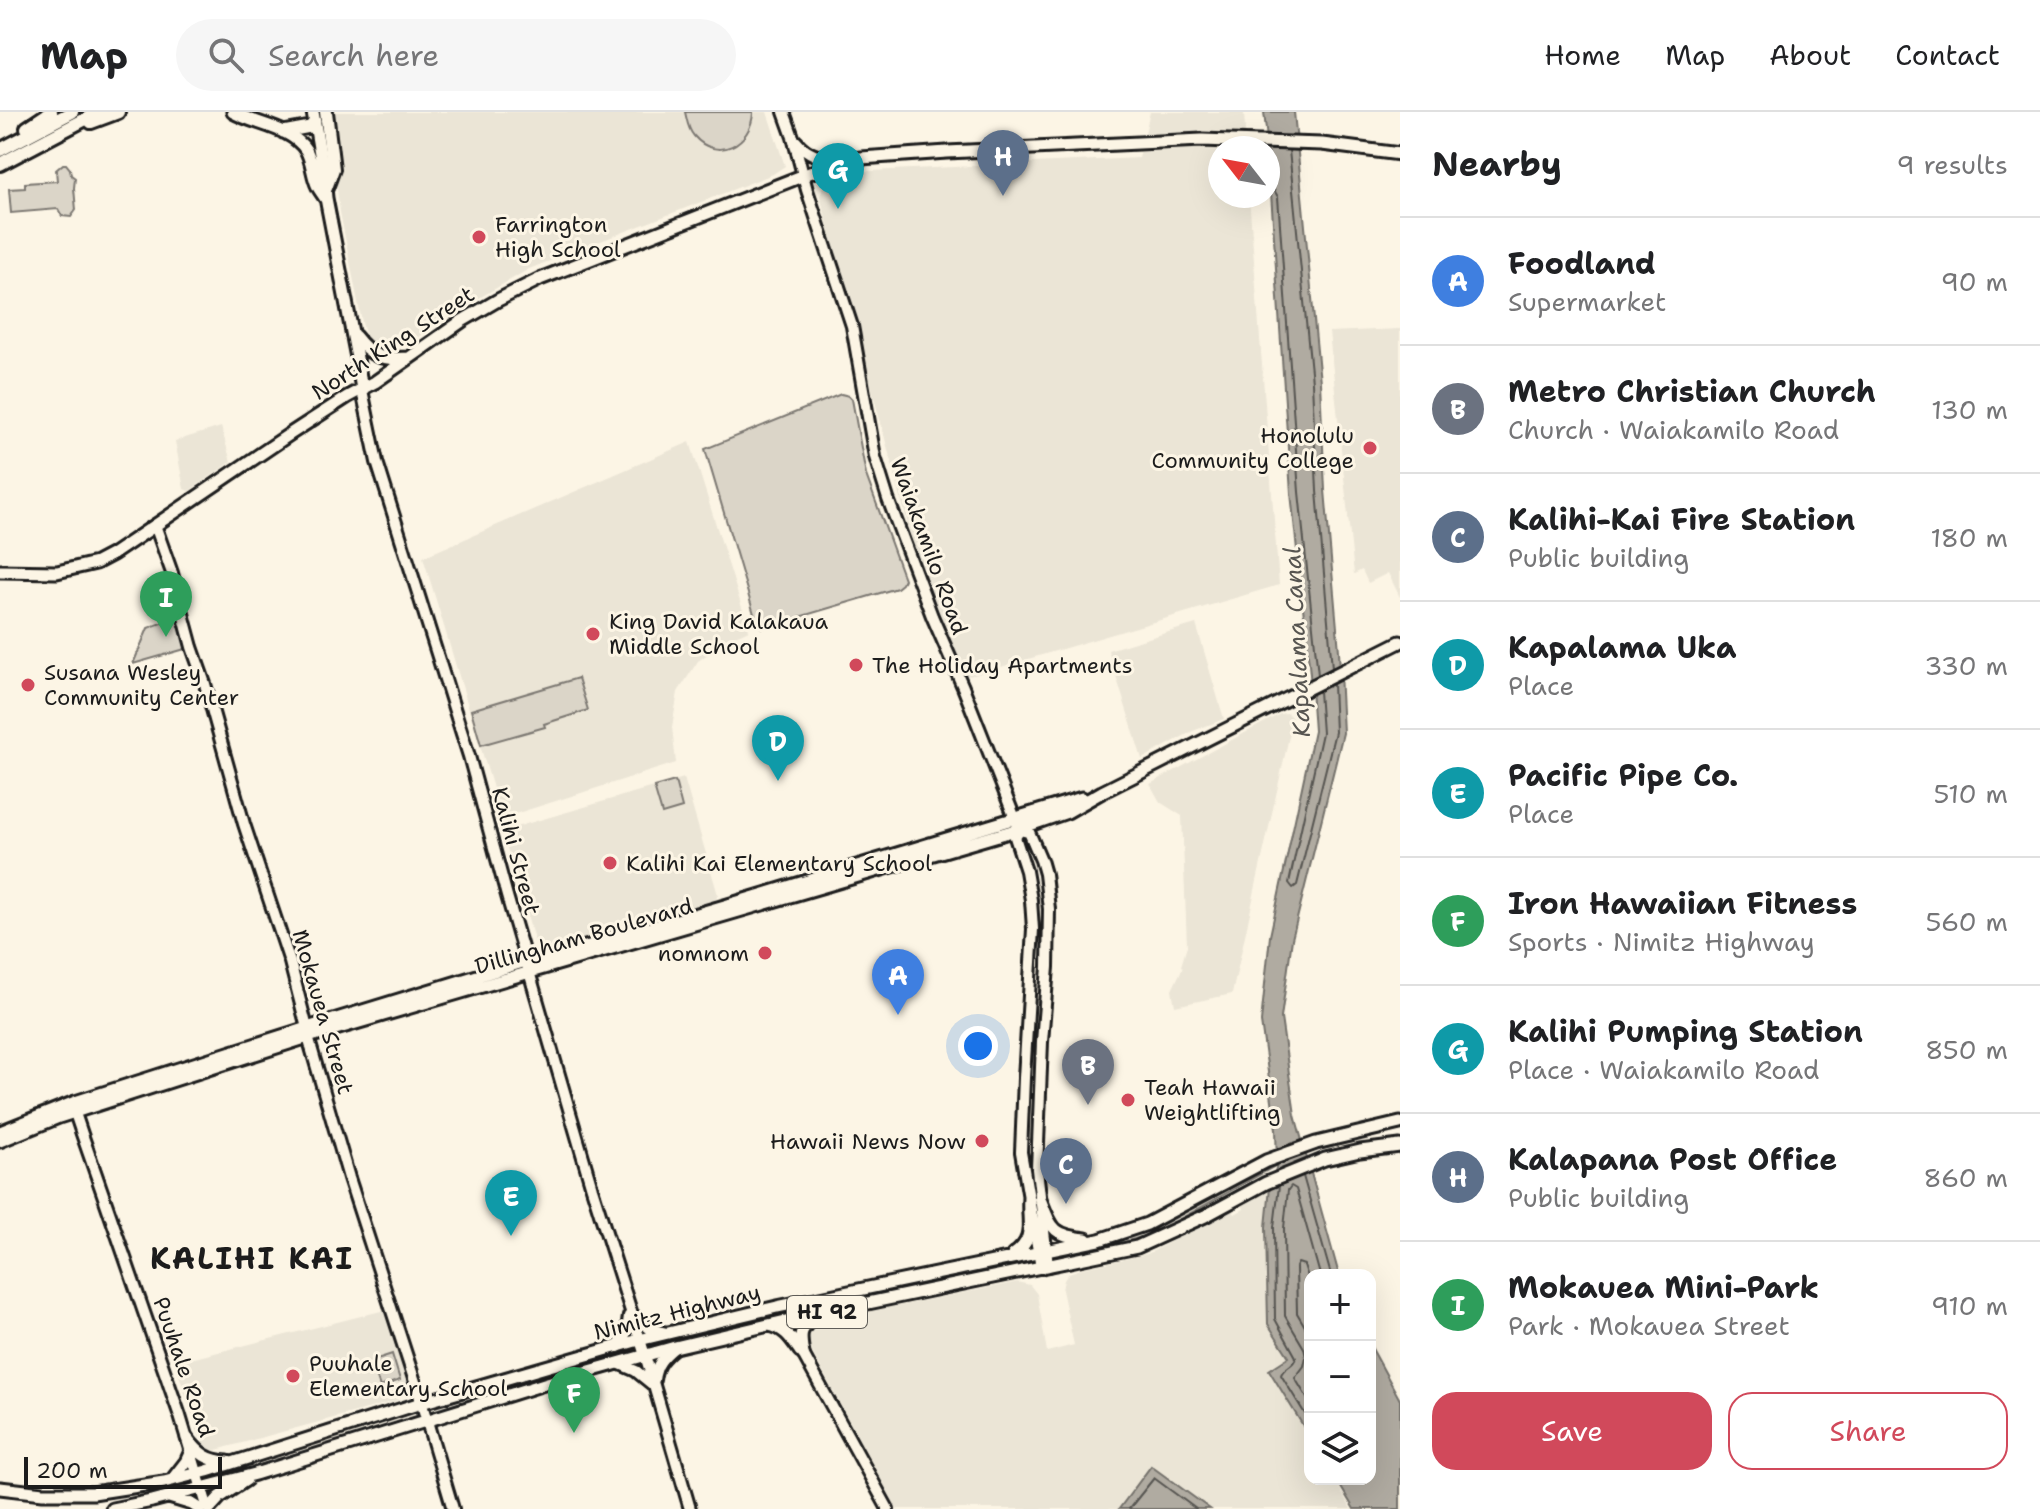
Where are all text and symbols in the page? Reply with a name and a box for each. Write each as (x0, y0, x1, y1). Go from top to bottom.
search box (176, 19, 736, 91)
text: Map (40, 30, 128, 81)
icon: search (204, 33, 248, 77)
text: Search here (268, 35, 439, 76)
text: Home (1544, 36, 1621, 74)
text: Map (1665, 36, 1725, 74)
text: About (1769, 36, 1851, 74)
text: Contact (1895, 36, 2000, 74)
pin: H (977, 130, 1029, 196)
north arrow (1208, 136, 1280, 208)
text: Nearby (1432, 141, 1562, 187)
pin: G (812, 143, 864, 209)
text: 9 results (1896, 147, 2008, 182)
place label: Farrington High School (495, 210, 621, 264)
marker: Farrington High School (470, 228, 488, 246)
text: Foodland (1508, 243, 1656, 284)
text: A (1448, 264, 1468, 299)
text: 90 m (1941, 264, 2008, 299)
street label: North King Street (306, 279, 480, 407)
text: Supermarket (1508, 284, 1666, 319)
text: Metro Christian Church (1508, 371, 1876, 412)
text: B (1450, 392, 1466, 427)
text: 130 m (1931, 392, 2008, 427)
text: Church · Waiakamilo Road (1508, 412, 1839, 447)
place label: Honolulu Community College (1152, 421, 1354, 475)
marker: Honolulu Community College (1361, 439, 1379, 457)
street label: Waiakamilo Road (884, 454, 974, 639)
text: Kalihi-Kai Fire Station (1508, 499, 1855, 540)
text: C (1450, 520, 1466, 555)
text: 180 m (1930, 520, 2008, 555)
text: Public building (1508, 540, 1689, 575)
water label: Kapalama Canal (1276, 546, 1318, 738)
pin: I (140, 571, 192, 637)
place label: King David Kalakaua Middle School (609, 607, 828, 661)
marker: King David Kalakaua Middle School (584, 625, 602, 643)
text: Kapalama Uka (1508, 627, 1737, 668)
text: D (1449, 648, 1467, 683)
text: 330 m (1924, 648, 2008, 683)
place label: The Holiday Apartments (872, 651, 1133, 680)
marker: The Holiday Apartments (847, 656, 865, 674)
place label: Susana Wesley Community Center (44, 658, 239, 712)
text: Place (1508, 668, 1574, 703)
marker: Susana Wesley Community Center (19, 676, 37, 694)
pin: D (752, 715, 804, 781)
text: Pacific Pipe Co. (1508, 755, 1738, 796)
text: E (1449, 776, 1467, 811)
text: 510 m (1934, 776, 2008, 811)
street label: Kalihi Street (485, 784, 547, 918)
text: Place (1508, 796, 1574, 831)
place label: Kalihi Kai Elementary School (626, 849, 932, 878)
marker: Kalihi Kai Elementary School (601, 854, 619, 872)
text: Iron Hawaiian Fitness (1508, 883, 1857, 924)
street label: Dillingham Boulevard (472, 891, 696, 981)
text: F (1450, 904, 1466, 939)
text: 560 m (1925, 904, 2008, 939)
text: Sports · Nimitz Highway (1508, 924, 1815, 959)
street label: Mokauea Street (286, 926, 360, 1098)
place label: nomnom (658, 939, 749, 968)
marker: nomnom (756, 944, 774, 962)
pin: A (872, 949, 924, 1015)
text: Kalihi Pumping Station (1508, 1011, 1863, 1052)
your location (958, 1026, 998, 1066)
text: G (1448, 1032, 1468, 1067)
text: 850 m (1925, 1032, 2008, 1067)
pin: B (1062, 1039, 1114, 1105)
text: Place · Waiakamilo Road (1508, 1052, 1819, 1087)
place label: Teah Hawaii Weightlifting (1144, 1073, 1281, 1127)
marker: Teah Hawaii Weightlifting (1119, 1091, 1137, 1109)
place label: Hawaii News Now (770, 1127, 966, 1156)
marker: Hawaii News Now (973, 1132, 991, 1150)
pin: C (1040, 1138, 1092, 1204)
text: Kalapana Post Office (1508, 1139, 1837, 1180)
text: H (1449, 1160, 1467, 1195)
text: 860 m (1924, 1160, 2008, 1195)
pin: E (485, 1170, 537, 1236)
text: Public building (1508, 1180, 1689, 1215)
district label: KALIHI KAI (150, 1238, 354, 1279)
text: Mokauea Mini-Park (1508, 1267, 1819, 1308)
map controls (1304, 1269, 1376, 1485)
button: + (1304, 1269, 1376, 1341)
street label: Nimitz Highway (591, 1277, 763, 1347)
text: I (1451, 1288, 1465, 1323)
text: 910 m (1931, 1288, 2008, 1323)
street label: Puuhale Road (146, 1293, 222, 1441)
road number: HI 92 (787, 1296, 867, 1328)
text: Park · Mokauea Street (1508, 1308, 1790, 1343)
button: − (1304, 1341, 1376, 1413)
place label: Puuhale Elementary School (309, 1349, 507, 1403)
marker: Puuhale Elementary School (284, 1367, 302, 1385)
pin: F (548, 1367, 600, 1433)
button: Save (1432, 1392, 1712, 1470)
button: Share (1728, 1392, 2008, 1470)
button: layers (1304, 1413, 1376, 1485)
scale bar (24, 1453, 222, 1489)
text: 200 m (36, 1456, 108, 1485)

